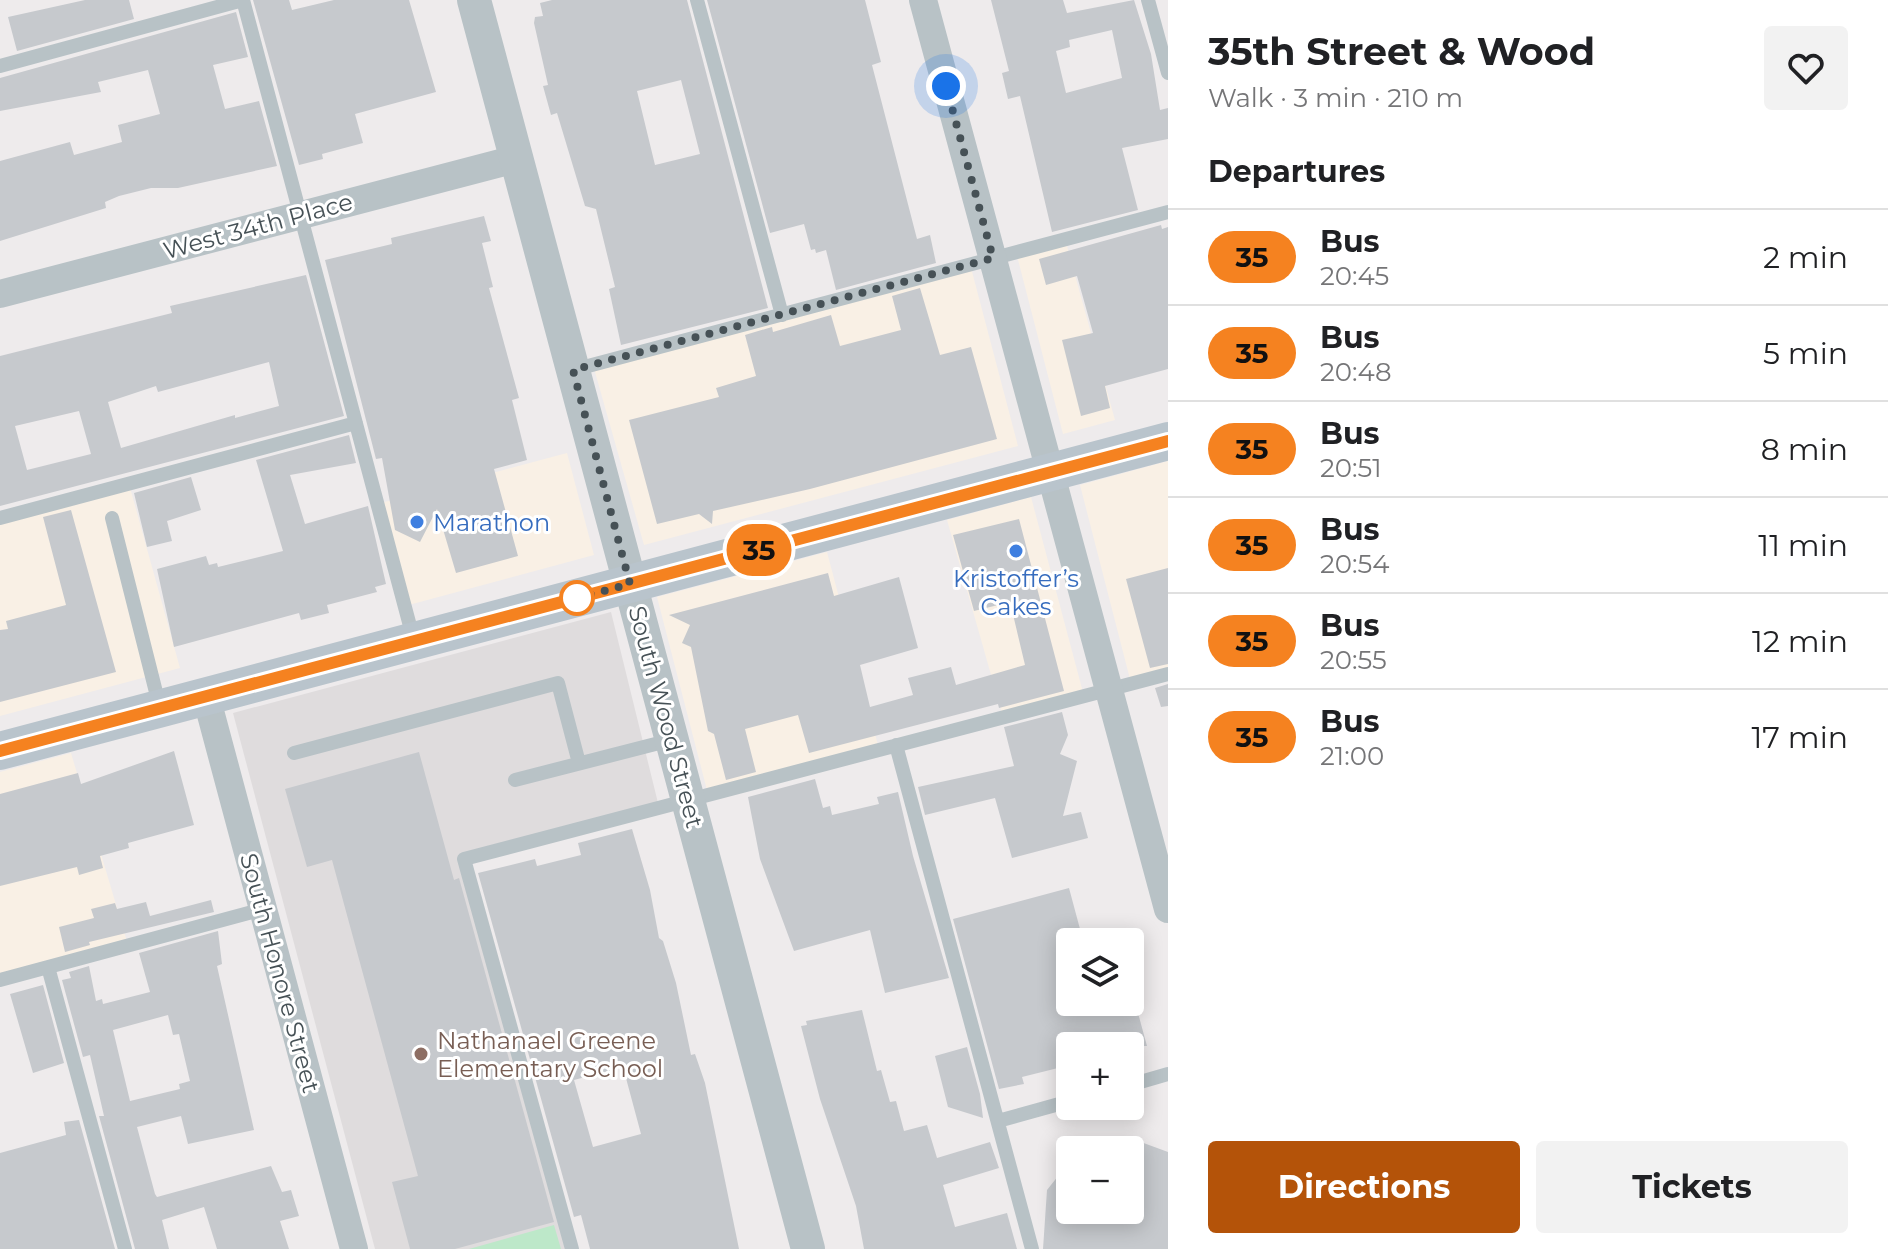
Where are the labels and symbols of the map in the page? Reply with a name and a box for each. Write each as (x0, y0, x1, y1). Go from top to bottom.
your location (926, 66, 966, 106)
street label: West 34th Place (160, 187, 356, 265)
place label: Marathon (433, 508, 550, 537)
marker: Marathon (408, 513, 426, 531)
line badge: 35 (723, 524, 795, 576)
marker: Kristoffer’s Cakes (1007, 542, 1025, 560)
place label: Kristoffer’s Cakes (953, 564, 1079, 621)
unlabelled marker (560, 581, 594, 615)
street label: South Wood Street (622, 603, 710, 831)
street label: South Honore Street (234, 850, 326, 1096)
place label: Nathanael Greene Elementary School (437, 1026, 663, 1083)
marker: Nathanael Greene Elementary School (412, 1045, 430, 1063)

